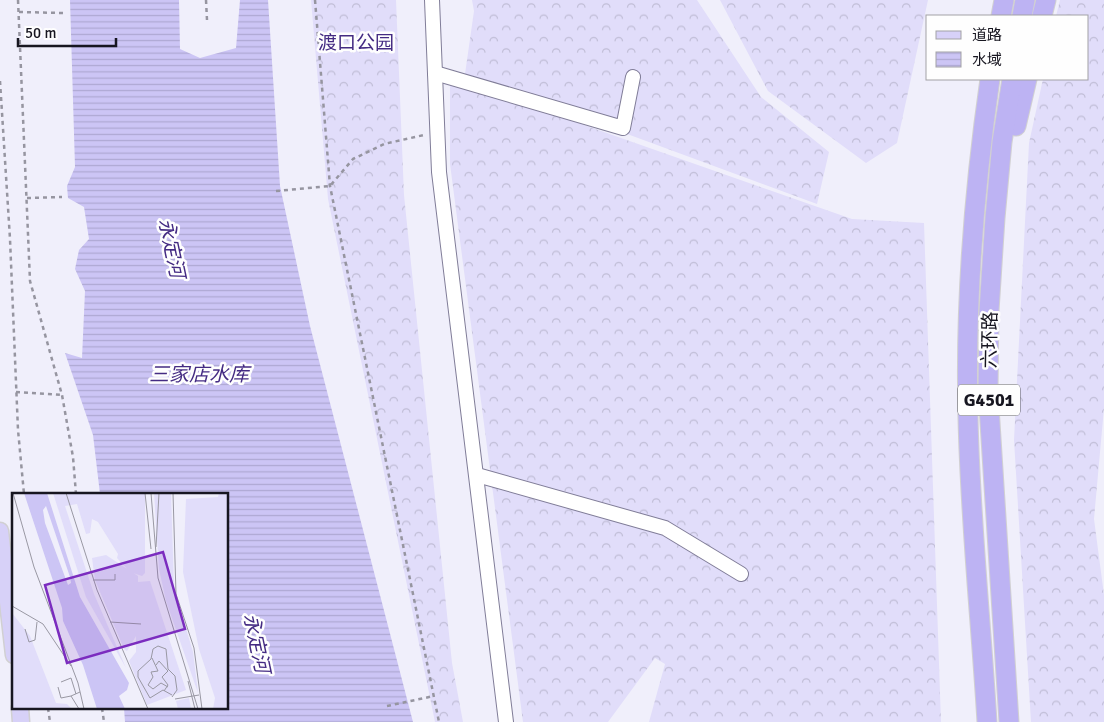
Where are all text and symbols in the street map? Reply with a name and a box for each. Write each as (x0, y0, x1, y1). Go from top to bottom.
scale bar (18, 15, 115, 47)
legend (926, 15, 1089, 80)
text: 50 m (25, 24, 56, 42)
text: 道路 (972, 26, 1002, 44)
park label: 渡口公园 (318, 31, 394, 55)
text: 水域 (972, 51, 1002, 69)
water label: 永定河 (153, 216, 191, 284)
street label: 六环路 (978, 311, 1002, 369)
water label: 三家店水库 (149, 362, 252, 387)
road number: G4501 (958, 384, 1020, 416)
inset map (12, 493, 229, 710)
water label: 永定河 (238, 611, 276, 679)

